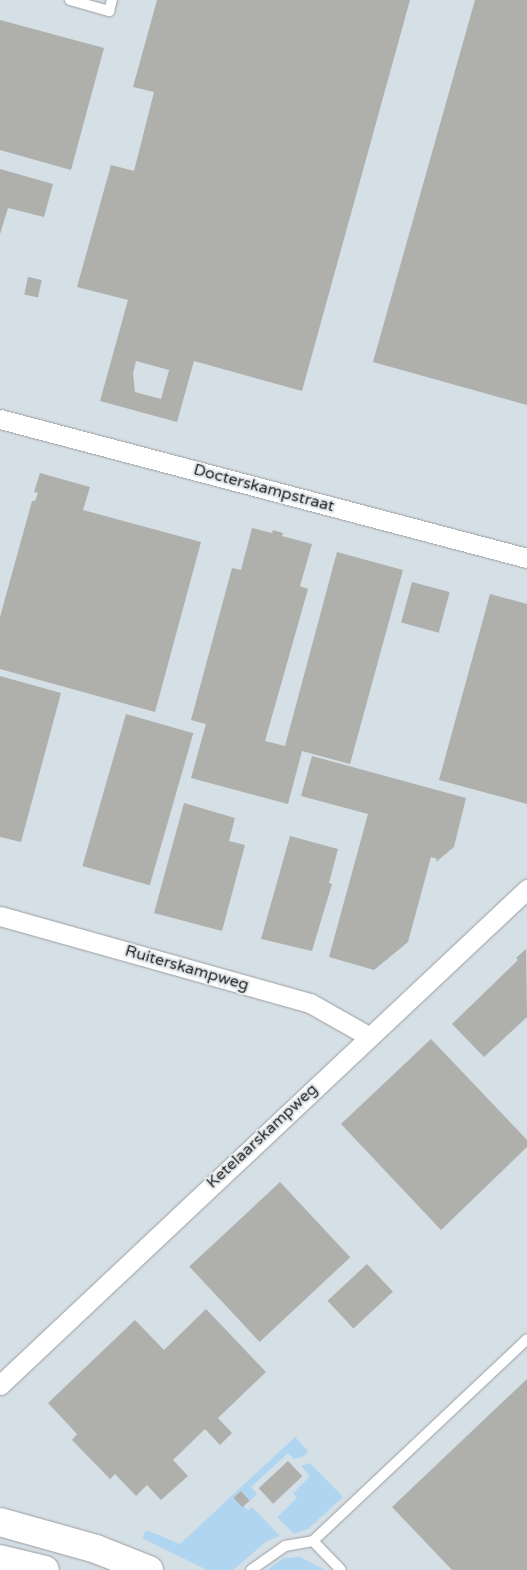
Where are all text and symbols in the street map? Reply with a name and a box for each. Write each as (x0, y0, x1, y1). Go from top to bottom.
street label: Docterskampstraat (192, 460, 336, 516)
street label: Ruiterskampweg (123, 941, 251, 995)
street label: Ketelaarskampweg (203, 1080, 321, 1192)

